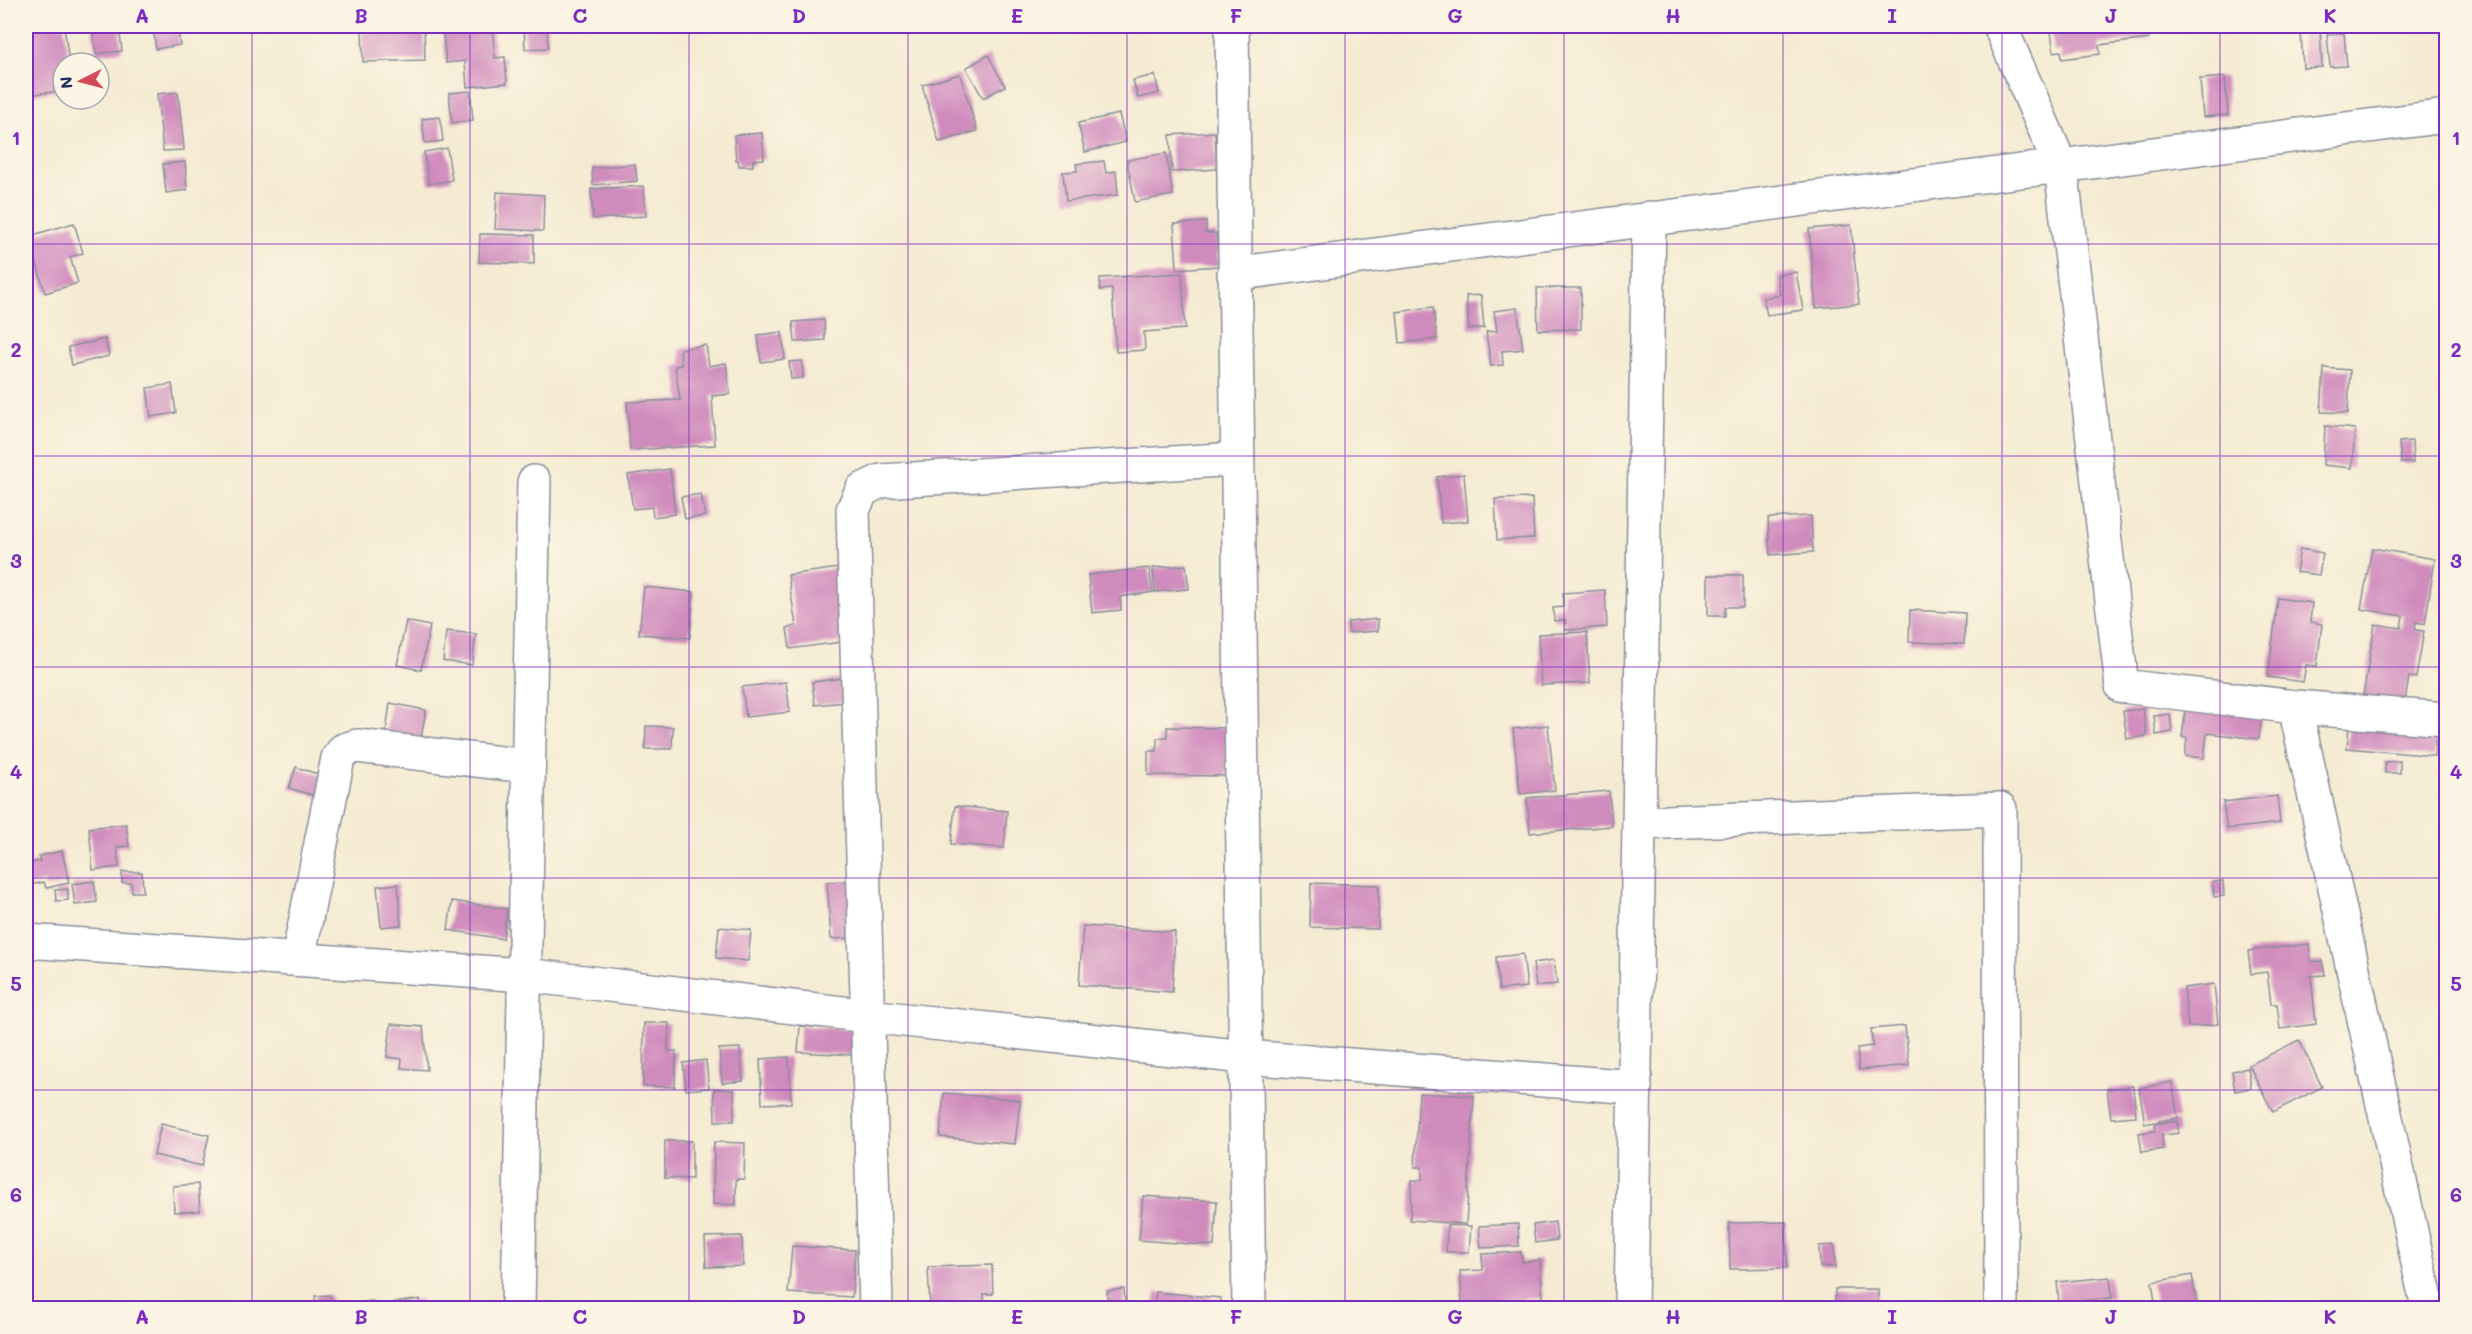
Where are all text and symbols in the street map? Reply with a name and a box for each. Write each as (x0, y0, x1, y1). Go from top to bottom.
text: A (135, 2, 149, 28)
text: B (354, 2, 368, 28)
text: C (573, 2, 588, 28)
text: D (792, 2, 806, 28)
text: E (1011, 2, 1023, 28)
text: F (1230, 2, 1243, 28)
text: G (1447, 2, 1463, 28)
text: H (1665, 2, 1681, 28)
text: I (1887, 2, 1897, 28)
text: J (2104, 2, 2118, 28)
text: K (2323, 2, 2337, 28)
north arrow (51, 51, 111, 111)
text: N (55, 75, 77, 90)
text: 1 (12, 124, 20, 150)
text: 1 (2452, 124, 2460, 150)
text: 2 (10, 336, 22, 362)
text: 2 (2450, 336, 2462, 362)
text: 3 (10, 547, 22, 573)
text: 3 (2450, 547, 2462, 573)
text: 4 (10, 758, 23, 784)
text: 4 (2450, 758, 2463, 784)
text: 5 (10, 970, 22, 996)
text: 5 (2450, 970, 2462, 996)
text: 6 (10, 1181, 22, 1207)
text: 6 (2450, 1181, 2462, 1207)
text: A (135, 1303, 149, 1329)
text: B (354, 1303, 368, 1329)
text: C (573, 1303, 588, 1329)
text: D (792, 1303, 806, 1329)
text: E (1011, 1303, 1023, 1329)
text: F (1230, 1303, 1243, 1329)
text: G (1447, 1303, 1463, 1329)
text: H (1665, 1303, 1681, 1329)
text: I (1887, 1303, 1897, 1329)
text: J (2104, 1303, 2118, 1329)
text: K (2323, 1303, 2337, 1329)

